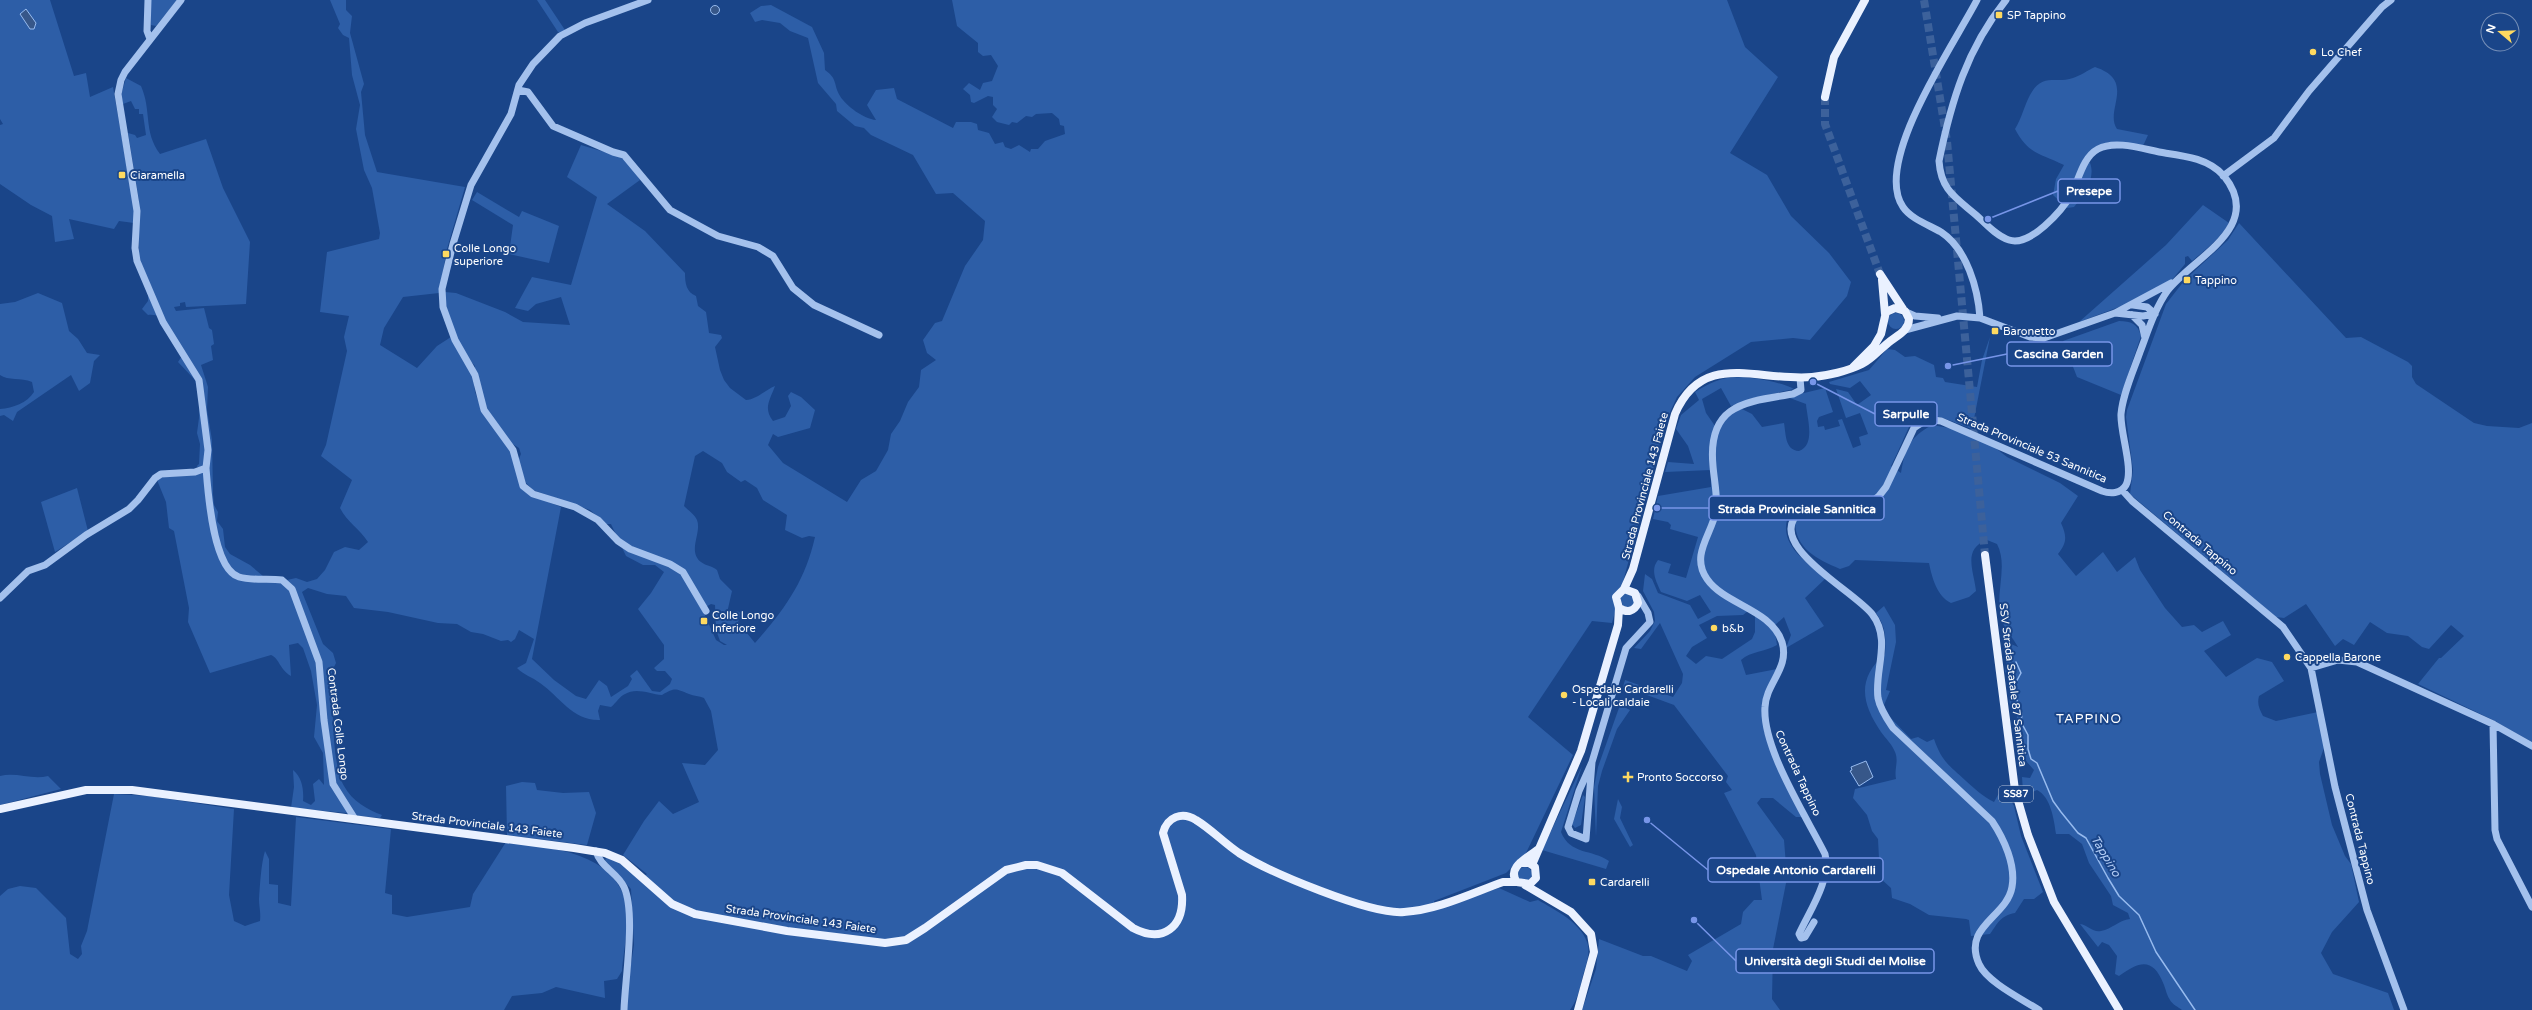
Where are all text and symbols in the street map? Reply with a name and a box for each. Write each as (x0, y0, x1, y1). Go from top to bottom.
place label: SP Tappino (2007, 9, 2066, 22)
marker: SP Tappino (1994, 10, 2004, 20)
north arrow (2480, 12, 2520, 52)
text: N (2483, 23, 2499, 35)
place label: Lo Chef (2321, 46, 2362, 59)
marker: Lo Chef (2308, 47, 2318, 57)
place label: Ciaramella (130, 169, 185, 182)
marker: Ciaramella (117, 170, 127, 180)
callout: Presepe (2058, 179, 2120, 203)
text: Presepe (2066, 184, 2112, 199)
place label: Colle Longo superiore (454, 242, 516, 268)
marker: Colle Longo superiore (441, 249, 451, 259)
place label: Tappino (2195, 274, 2237, 287)
marker: Tappino (2182, 275, 2192, 285)
place label: Baronetto (2003, 325, 2056, 338)
marker: Baronetto (1990, 326, 2000, 336)
callout: Cascina Garden (2007, 342, 2112, 366)
text: Cascina Garden (2014, 347, 2104, 361)
callout: Sarpulle (1875, 402, 1937, 426)
text: Sarpulle (1883, 407, 1929, 422)
street label: Strada Provinciale 53 Sannitica (1955, 410, 2109, 486)
street label: Strada Provinciale 143 Faiete (1619, 411, 1671, 561)
callout: Strada Provinciale Sannitica (1709, 496, 1884, 520)
text: Strada Provinciale Sannitica (1718, 502, 1876, 516)
street label: Contrada Tappino (2160, 508, 2240, 578)
street label: SSV Strada Statale 87 Sannitica (1997, 602, 2029, 768)
place label: Colle Longo Inferiore (712, 609, 774, 635)
marker: Colle Longo Inferiore (699, 616, 709, 626)
place label: b&b (1722, 622, 1744, 635)
marker: b&b (1709, 623, 1719, 633)
place label: Cappella Barone (2295, 651, 2381, 664)
marker: Cappella Barone (2282, 652, 2292, 662)
street label: Contrada Colle Longo (325, 667, 351, 781)
place label: Ospedale Cardarelli - Locali caldaie (1572, 683, 1674, 709)
marker: Ospedale Cardarelli - Locali caldaie (1559, 690, 1569, 700)
district label: TAPPINO (2056, 711, 2122, 727)
street label: Contrada Tappino (1772, 728, 1824, 818)
marker: Pronto Soccorso (1622, 771, 1634, 783)
place label: Pronto Soccorso (1637, 771, 1724, 784)
road number: SS87 (1999, 786, 2033, 802)
street label: Contrada Tappino (2342, 792, 2378, 886)
street label: Strada Provinciale 143 Faiete (411, 809, 563, 841)
water label: Tappino (2088, 833, 2124, 880)
callout: Ospedale Antonio Cardarelli (1708, 858, 1883, 882)
text: Ospedale Antonio Cardarelli (1716, 863, 1876, 878)
place label: Cardarelli (1600, 876, 1650, 889)
marker: Cardarelli (1587, 877, 1597, 887)
street label: Strada Provinciale 143 Faiete (725, 902, 877, 936)
callout: Università degli Studi del Molise (1736, 949, 1934, 973)
text: Università degli Studi del Molise (1744, 954, 1926, 969)

